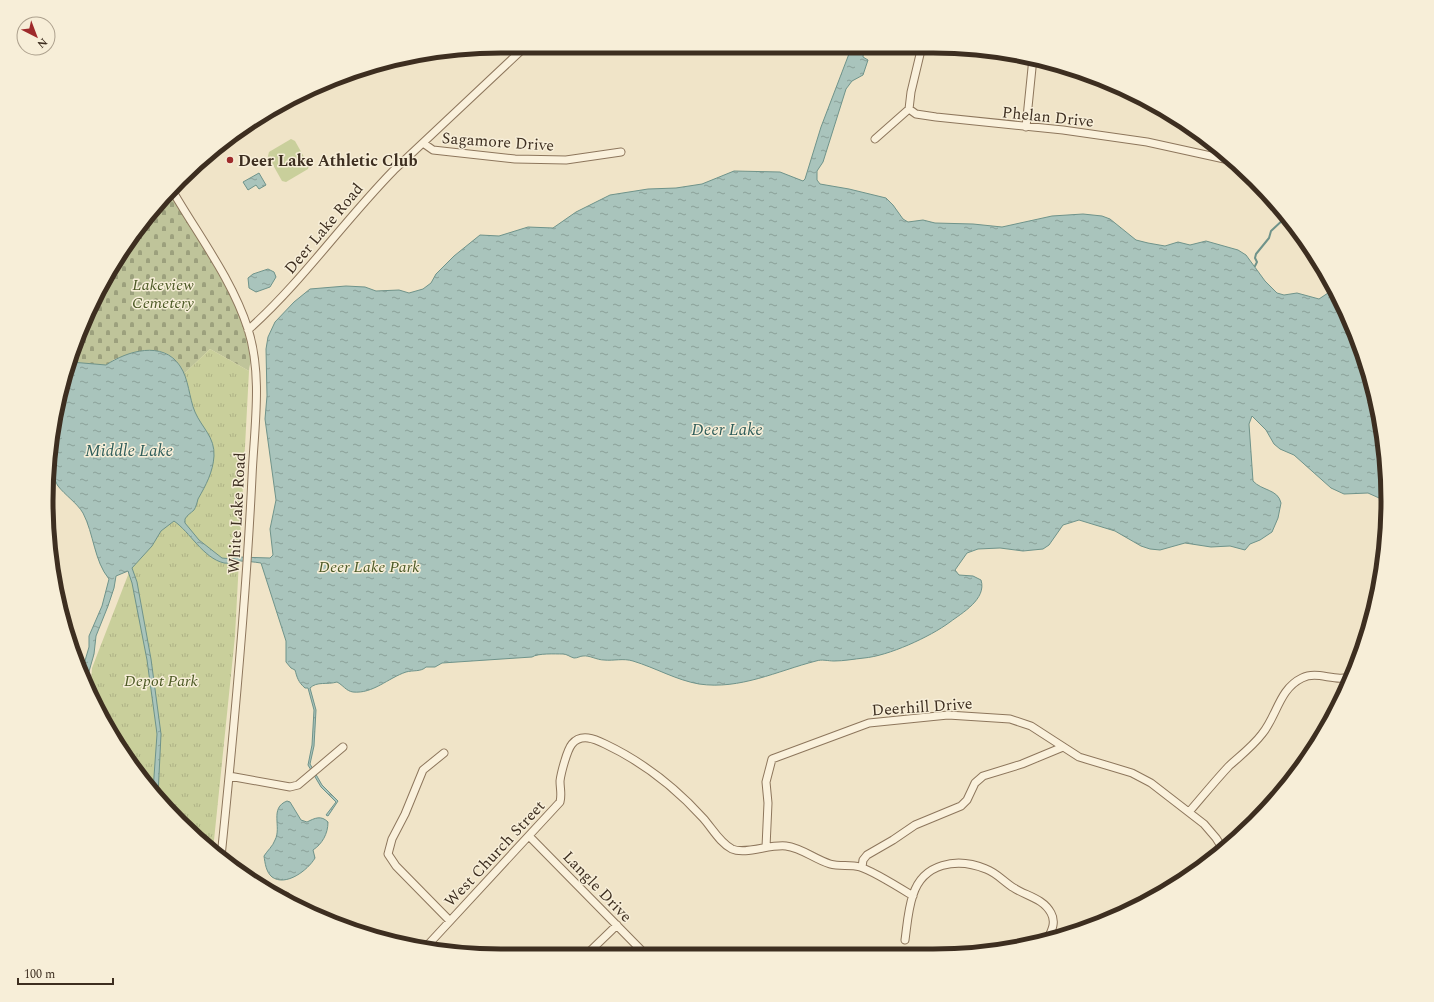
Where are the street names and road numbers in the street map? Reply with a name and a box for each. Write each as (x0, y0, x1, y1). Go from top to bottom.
street label: Phelan Drive (1001, 100, 1095, 134)
street label: Sagamore Drive (441, 126, 555, 158)
street label: Deer Lake Road (278, 178, 369, 279)
street label: White Lake Road (222, 452, 252, 574)
street label: Deerhill Drive (871, 692, 973, 722)
street label: West Church Street (439, 795, 551, 913)
street label: Langle Drive (557, 845, 638, 928)

